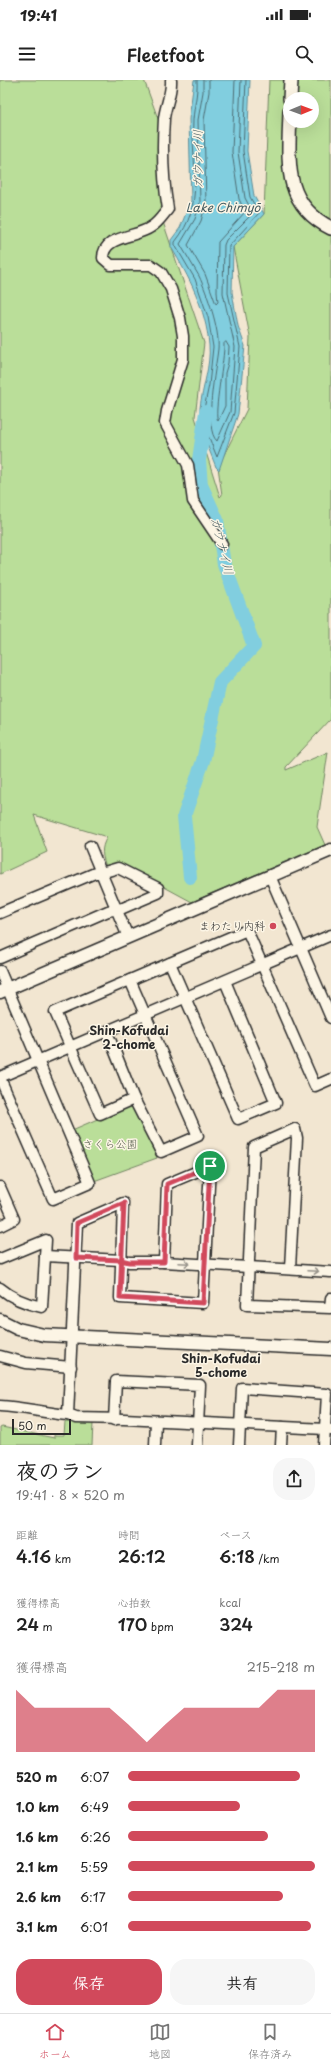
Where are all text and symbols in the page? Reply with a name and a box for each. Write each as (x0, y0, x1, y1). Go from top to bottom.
text: 19:41 (20, 3, 57, 26)
text: Fleetfoot (126, 41, 205, 68)
icon: menu (16, 43, 38, 65)
icon: search (293, 43, 315, 65)
north arrow (283, 92, 319, 128)
map controls (283, 92, 319, 128)
water label: ガウナイ川 (188, 129, 206, 189)
water label: Lake Chimyō (186, 198, 262, 216)
water label: ガウナイ川 (207, 515, 239, 577)
place label: まわたり内科 (199, 917, 265, 934)
marker: まわたり内科 (268, 921, 278, 931)
district label: Shin-Kofudai 2-chome (89, 1021, 169, 1053)
park label: さくら公園 (83, 1135, 138, 1152)
pin (193, 1149, 227, 1183)
icon: arrive (199, 1155, 221, 1177)
one-way arrow (177, 1260, 190, 1267)
one-way arrow (306, 1267, 319, 1275)
district label: Shin-Kofudai 5-chome (181, 1349, 261, 1381)
scale bar (12, 1417, 71, 1436)
text: 50 m (18, 1417, 47, 1434)
text: 夜のラン (16, 1453, 104, 1486)
button: share (273, 1458, 315, 1500)
text: 19:41 · 8 × 520 m (16, 1485, 125, 1504)
text: 距離 (16, 1526, 38, 1543)
text: 時間 (118, 1526, 140, 1543)
text: ペース (219, 1526, 252, 1543)
text: 4.16 (16, 1543, 51, 1569)
text: 26:12 (118, 1543, 166, 1569)
text: 6:18 (219, 1543, 255, 1569)
text: km (51, 1550, 71, 1567)
text: /km (255, 1550, 279, 1567)
text: 獲得標高 (16, 1594, 60, 1611)
text: 心拍数 (118, 1594, 151, 1611)
text: kcal (219, 1594, 241, 1611)
text: 24 (16, 1611, 39, 1637)
text: 170 (118, 1611, 147, 1637)
text: 324 (219, 1611, 253, 1637)
text: m (39, 1618, 53, 1635)
text: bpm (147, 1618, 174, 1635)
text: 獲得標高 (16, 1657, 68, 1676)
text: 215–218 m (247, 1657, 315, 1676)
text: 520 m (16, 1767, 57, 1786)
text: 6:07 (80, 1767, 109, 1786)
text: 1.0 km (16, 1797, 59, 1816)
text: 6:49 (80, 1797, 109, 1816)
text: 1.6 km (16, 1827, 58, 1846)
text: 6:26 (80, 1827, 111, 1846)
text: 2.1 km (16, 1857, 58, 1876)
text: 5:59 (80, 1857, 108, 1876)
text: 2.6 km (16, 1887, 61, 1906)
text: 6:17 (80, 1887, 106, 1906)
text: 3.1 km (16, 1917, 58, 1936)
text: 6:01 (80, 1917, 108, 1936)
button: 保存 (16, 1959, 162, 2005)
button: 共有 (170, 1959, 315, 2005)
tab: ホーム (39, 2021, 71, 2062)
tab: 地図 (149, 2021, 171, 2062)
tab: 保存済み (248, 2021, 292, 2062)

